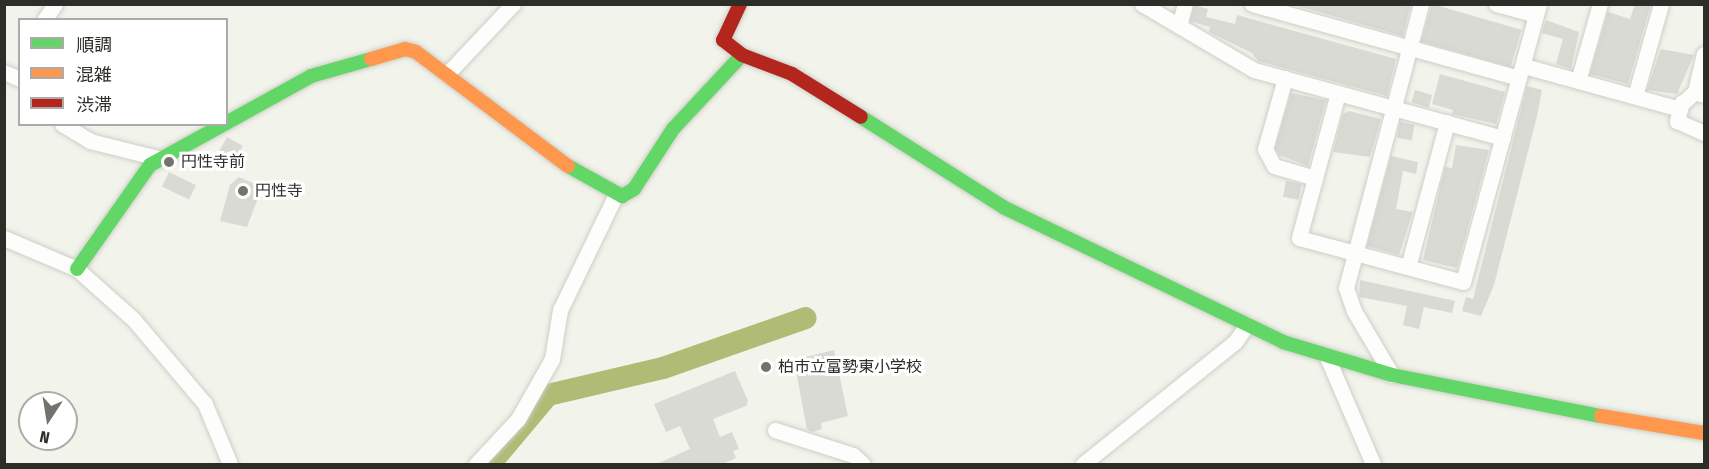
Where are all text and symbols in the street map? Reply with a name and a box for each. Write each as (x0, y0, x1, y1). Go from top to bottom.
legend (18, 18, 228, 126)
text: 順調 (76, 34, 112, 56)
text: 混雑 (76, 64, 112, 86)
text: 渋滞 (76, 94, 112, 116)
place label: 円性寺前 (181, 152, 245, 172)
marker: 円性寺前 (162, 155, 176, 169)
place label: 円性寺 (255, 181, 303, 201)
marker: 円性寺 (236, 184, 250, 198)
place label: 柏市立富勢東小学校 (778, 357, 922, 377)
marker: 柏市立富勢東小学校 (759, 360, 773, 374)
north arrow (18, 391, 78, 451)
text: N (38, 427, 51, 447)

